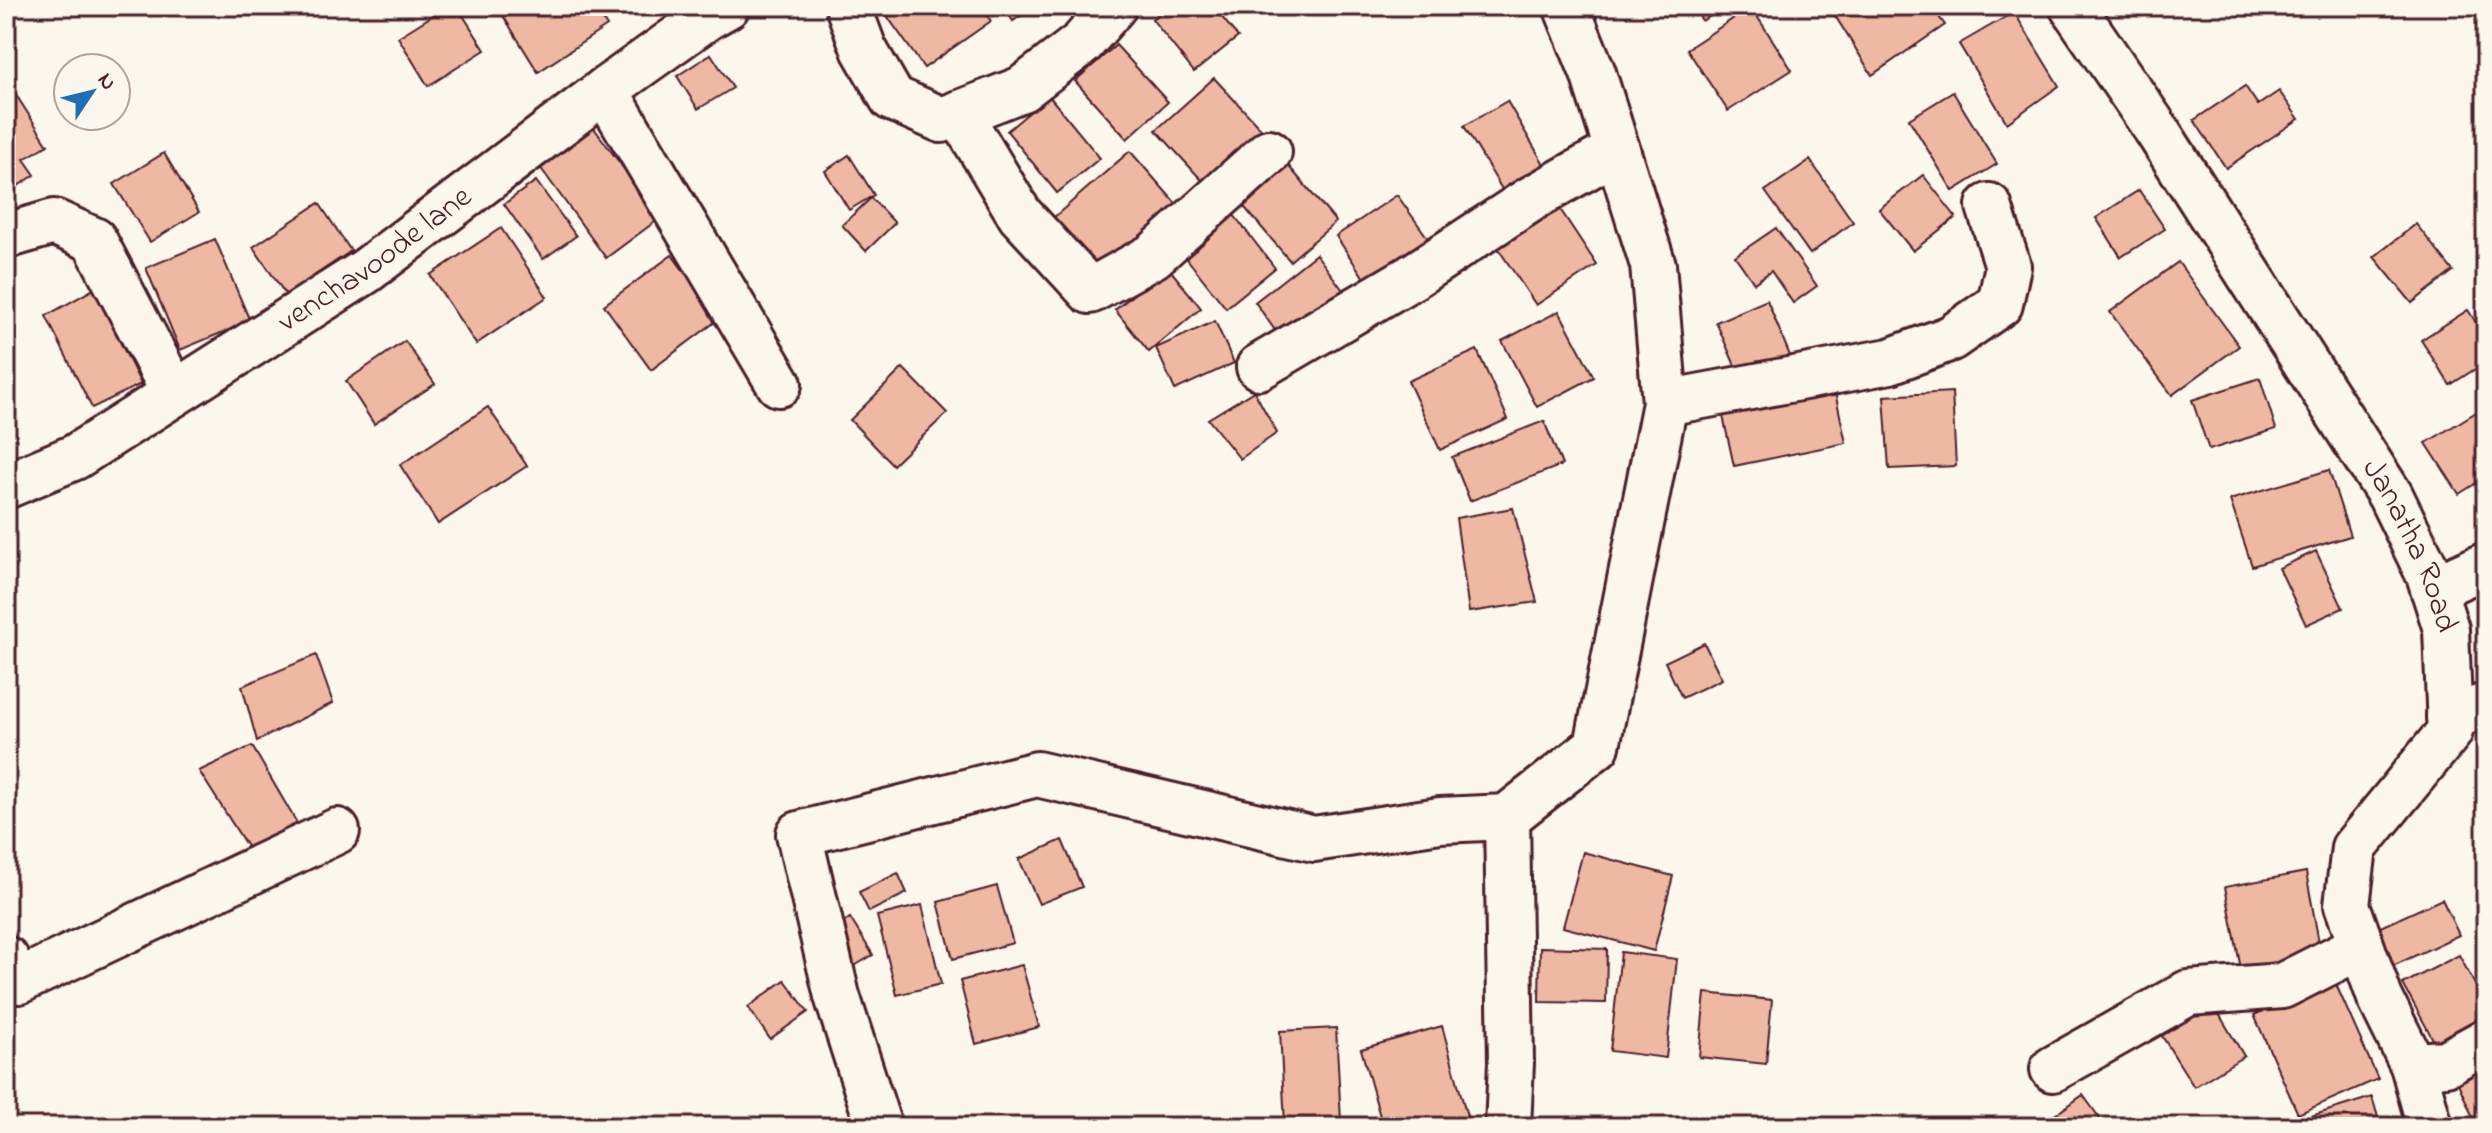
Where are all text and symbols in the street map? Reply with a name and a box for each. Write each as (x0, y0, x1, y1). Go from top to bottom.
north arrow (52, 52, 132, 132)
text: N (89, 67, 123, 98)
street label: venchavoode lane (269, 174, 483, 345)
street label: Janatha Road (2349, 450, 2469, 638)

